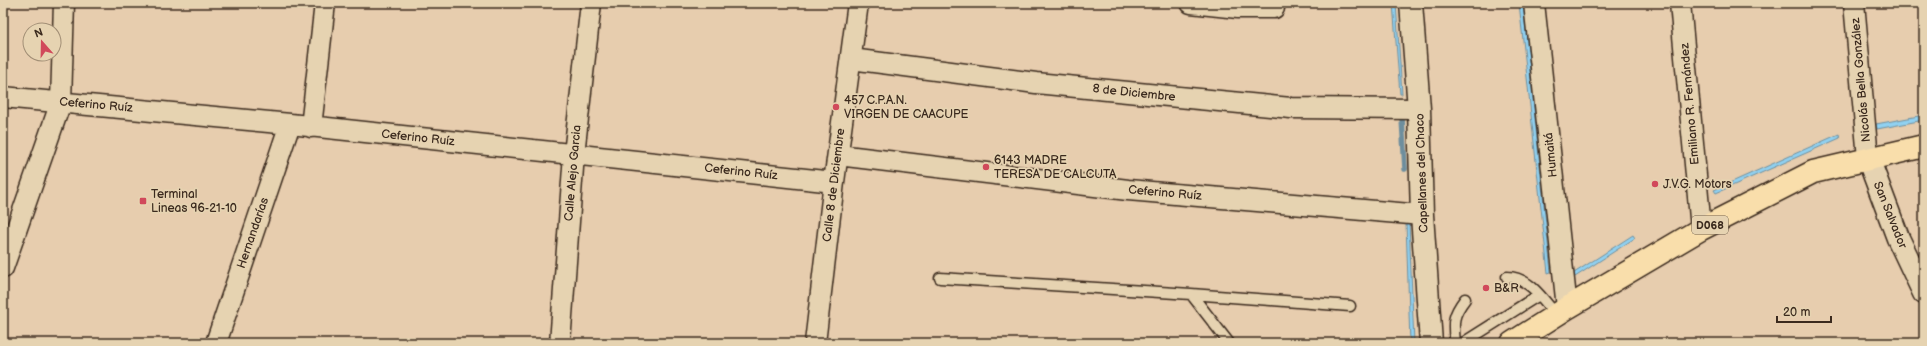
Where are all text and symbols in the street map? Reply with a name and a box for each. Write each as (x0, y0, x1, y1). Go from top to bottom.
street label: Nicolás Bella González (1848, 17, 1874, 143)
north arrow (22, 22, 62, 62)
text: N (33, 26, 45, 41)
street label: Emiliano R. Fernández (1677, 42, 1703, 165)
street label: 8 de Diciembre (1092, 81, 1176, 105)
place label: 457 C.P.A.N. VIRGEN DE CAACUPE (844, 93, 968, 122)
street label: Ceferino Ruíz (59, 94, 134, 116)
marker: 457 C.P.A.N. VIRGEN DE CAACUPE (831, 102, 841, 112)
street label: Capellanes del Chaco (1412, 113, 1432, 233)
street label: Calle Alejo Garcia (561, 124, 585, 222)
street label: Ceferino Ruíz (381, 127, 456, 149)
street label: Calle 8 de Diciembre (820, 127, 848, 243)
street label: Humaitá (1541, 132, 1561, 178)
place label: 6143 MADRE TERESA DE CALCUTA (994, 153, 1117, 182)
street label: Ceferino Ruíz (704, 161, 779, 183)
marker: 6143 MADRE TERESA DE CALCUTA (981, 162, 991, 172)
place label: J.V.G. Motors (1663, 177, 1732, 192)
marker: J.V.G. Motors (1650, 179, 1660, 189)
street label: San Salvador (1870, 179, 1910, 251)
street label: Ceferino Ruíz (1128, 182, 1203, 204)
place label: Terminal Lineas 96-21-10 (151, 187, 237, 216)
street label: Hernandarías (234, 195, 272, 270)
marker: Terminal Lineas 96-21-10 (138, 196, 148, 206)
road number: D068 (1692, 216, 1728, 234)
place label: B&R (1494, 281, 1519, 296)
marker: B&R (1481, 283, 1491, 293)
scale bar (1777, 298, 1831, 324)
text: 20 m (1783, 305, 1810, 320)

